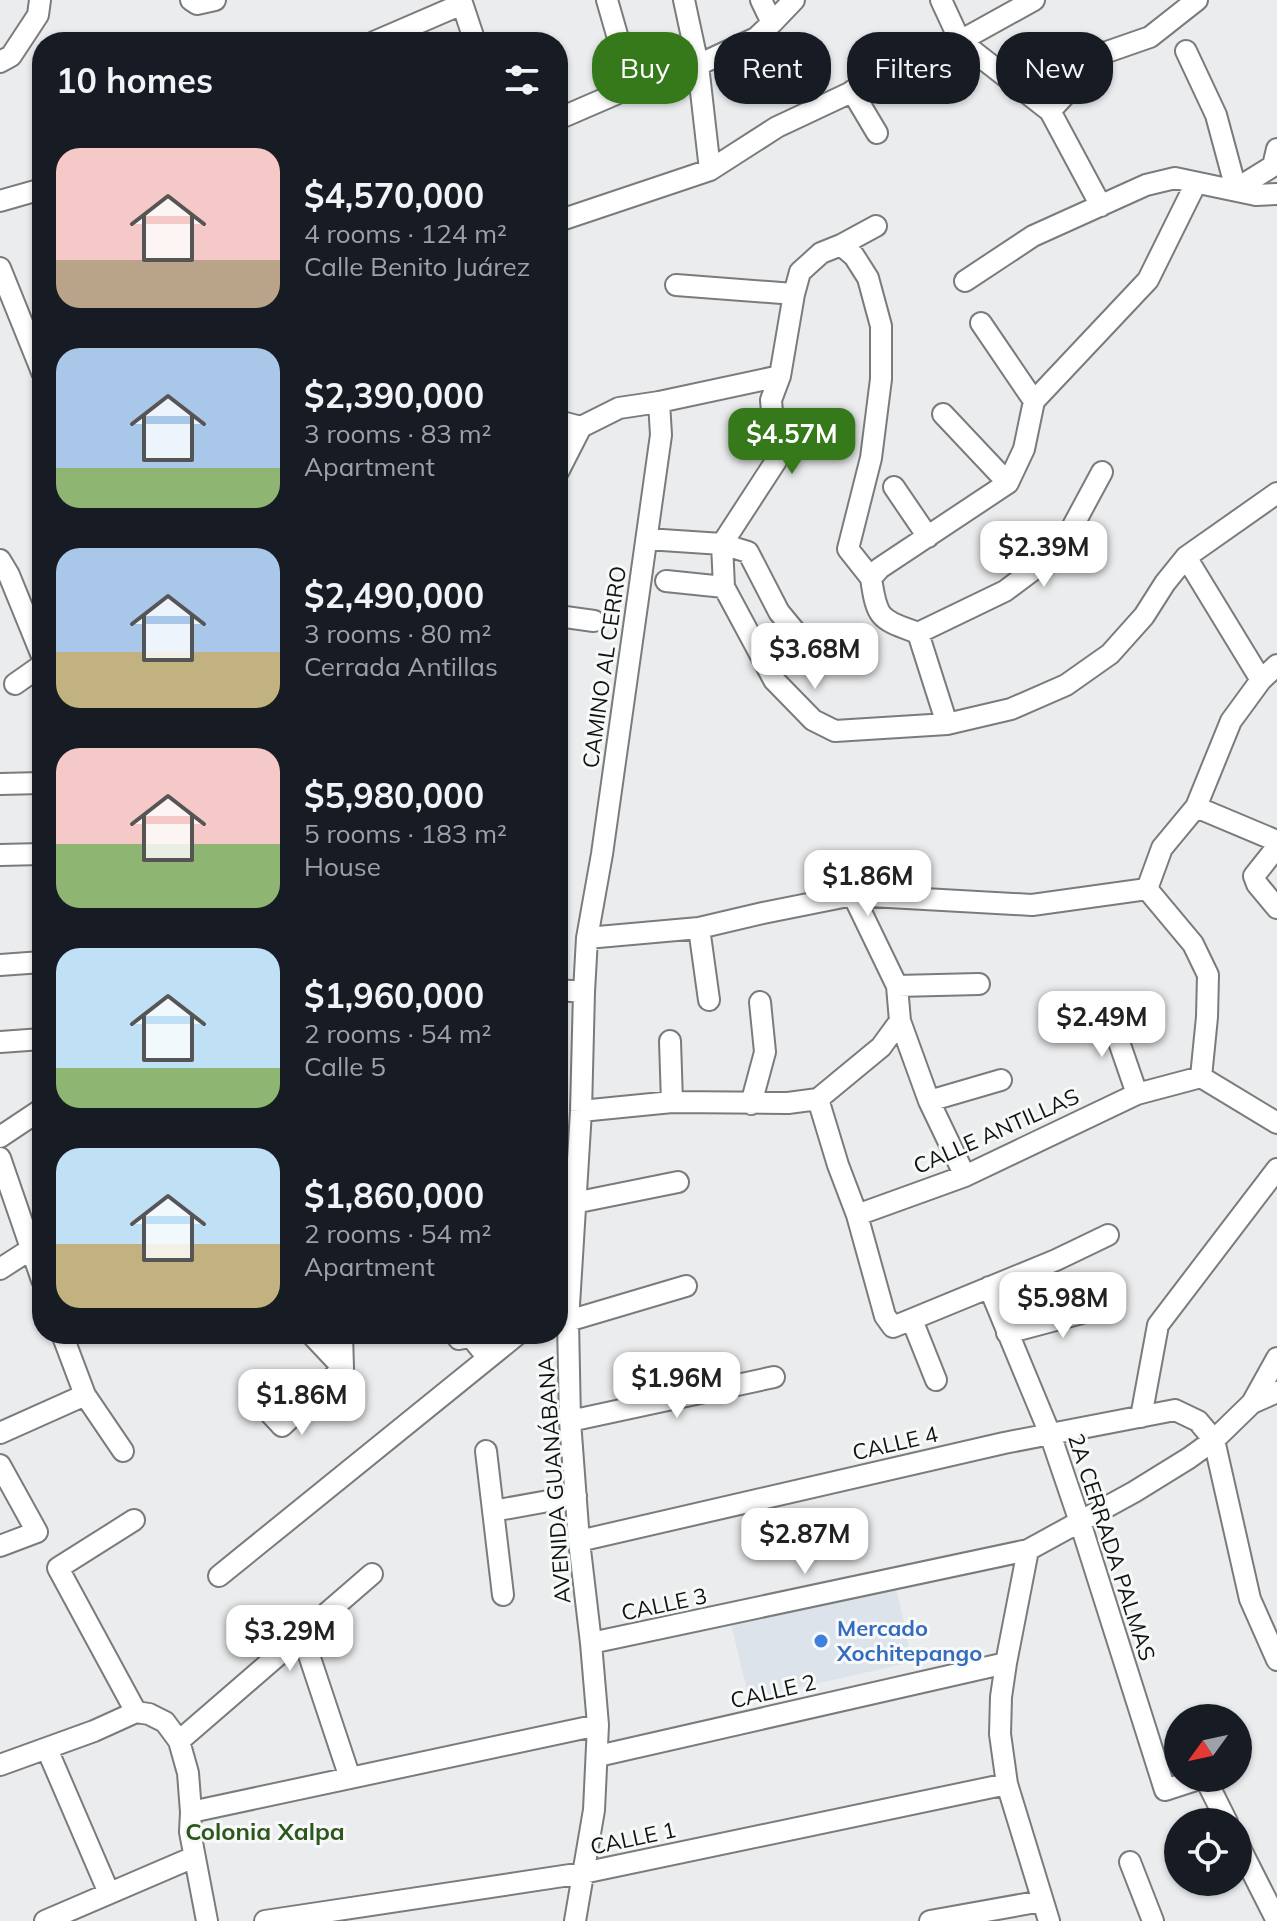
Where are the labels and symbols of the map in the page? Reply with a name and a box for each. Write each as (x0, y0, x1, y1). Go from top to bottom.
pin: $4.57M (727, 408, 857, 476)
pin: $2.39M (979, 521, 1109, 589)
street label: CAMINO AL CERRO (576, 564, 632, 770)
pin: $3.68M (750, 623, 880, 691)
pin: $1.86M (803, 850, 933, 918)
pin: $2.49M (1037, 991, 1167, 1059)
street label: CALLE ANTILLAS (909, 1082, 1083, 1180)
pin: $5.98M (998, 1272, 1128, 1340)
pin: $1.96M (612, 1352, 742, 1420)
street label: AVENIDA GUANÁBANA (531, 1355, 577, 1605)
pin: $1.86M (237, 1369, 367, 1437)
street label: CALLE 4 (850, 1420, 940, 1466)
street label: 2A CERRADA PALMAS (1062, 1430, 1162, 1664)
pin: $2.87M (740, 1508, 870, 1576)
street label: CALLE 3 (619, 1581, 709, 1627)
pin: $3.29M (225, 1605, 355, 1673)
place label: Mercado Xochitepango (836, 1614, 982, 1667)
marker: Mercado Xochitepango (812, 1632, 830, 1650)
street label: CALLE 2 (728, 1668, 818, 1714)
north arrow (1164, 1704, 1252, 1792)
street label: CALLE 1 (588, 1815, 678, 1861)
district label: Colonia Xalpa (185, 1816, 345, 1846)

